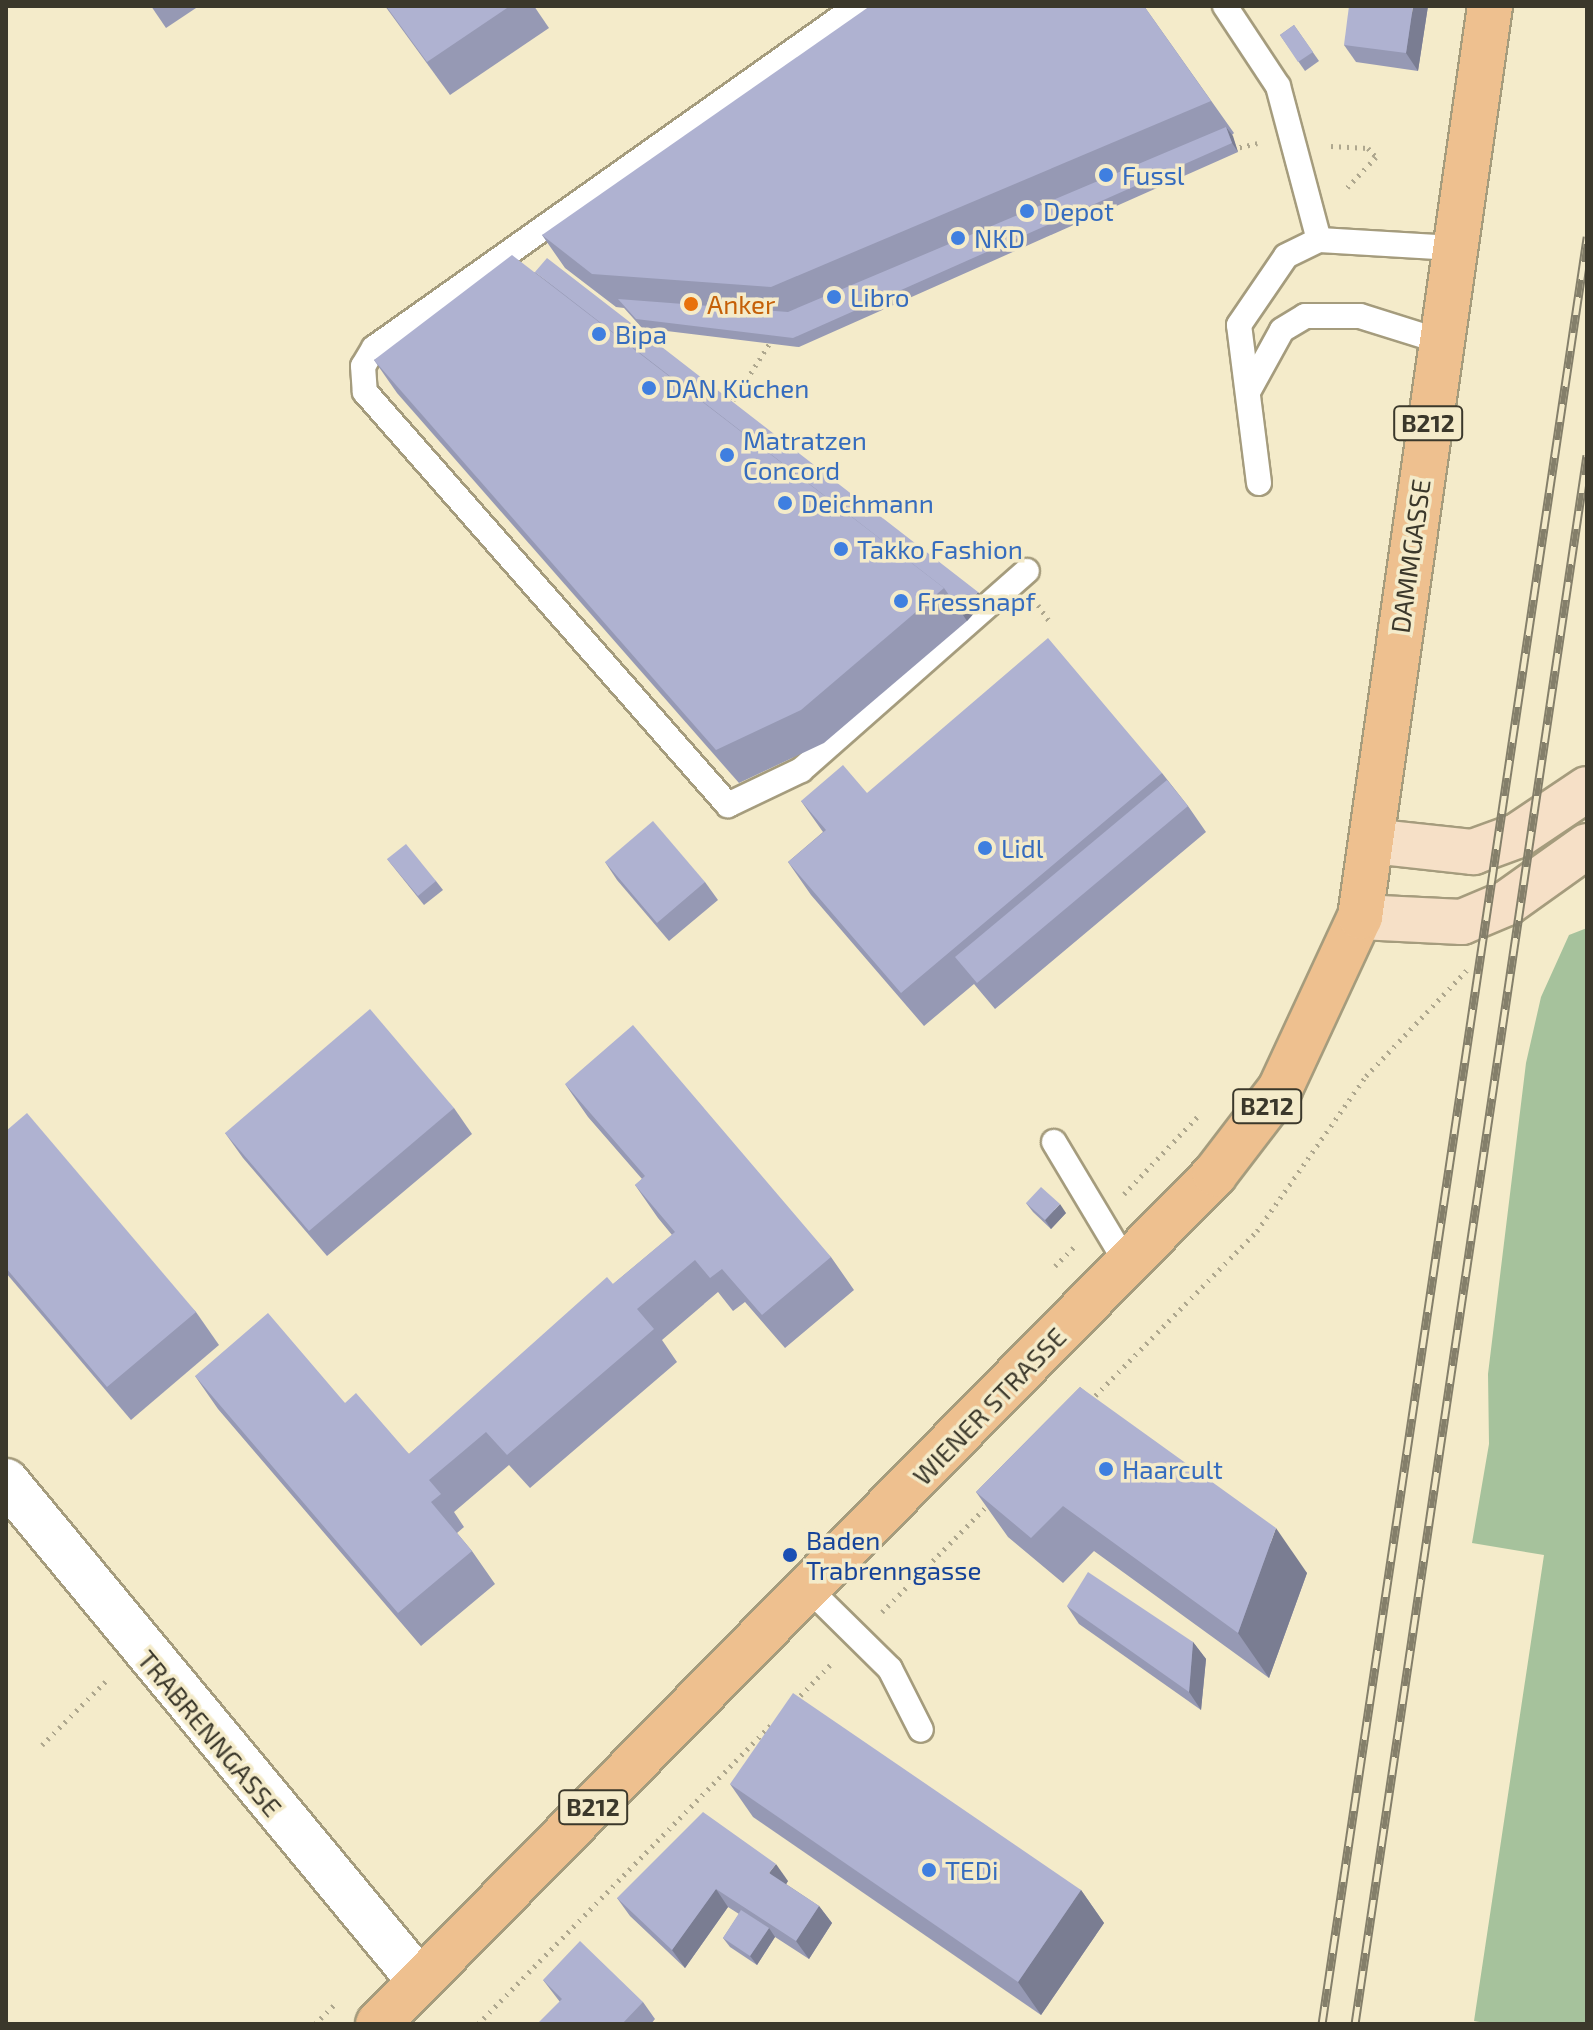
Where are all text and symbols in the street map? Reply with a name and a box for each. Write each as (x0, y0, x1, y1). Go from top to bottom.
place label: Fussl (1122, 159, 1185, 191)
marker: Fussl (1097, 166, 1115, 184)
place label: Depot (1043, 195, 1114, 227)
marker: Depot (1018, 202, 1036, 220)
place label: NKD (974, 222, 1025, 254)
marker: NKD (949, 229, 967, 247)
place label: Libro (850, 281, 909, 313)
place label: Anker (707, 288, 776, 320)
marker: Libro (825, 288, 843, 306)
marker: Anker (682, 295, 700, 313)
place label: Bipa (615, 318, 667, 350)
marker: Bipa (590, 325, 608, 343)
place label: DAN Küchen (665, 372, 809, 404)
marker: DAN Küchen (640, 379, 658, 397)
road number: B212 (1392, 403, 1464, 443)
place label: Matratzen Concord (743, 424, 867, 486)
marker: Matratzen Concord (718, 446, 736, 464)
street label: DAMMGASSE (1384, 477, 1436, 635)
place label: Deichmann (801, 487, 934, 519)
marker: Deichmann (776, 494, 794, 512)
place label: Takko Fashion (857, 533, 1023, 565)
marker: Takko Fashion (832, 540, 850, 558)
place label: Fressnapf (917, 585, 1035, 617)
marker: Fressnapf (892, 592, 910, 610)
place label: Lidl (1001, 832, 1043, 864)
marker: Lidl (976, 839, 994, 857)
road number: B212 (1231, 1086, 1303, 1126)
street label: WIENER STRASSE (906, 1321, 1072, 1491)
place label: Haarcult (1122, 1453, 1223, 1485)
marker: Haarcult (1097, 1460, 1115, 1478)
place label: Baden Trabrenngasse (806, 1524, 981, 1586)
marker: Baden Trabrenngasse (781, 1546, 799, 1564)
street label: TRABRENNGASSE (132, 1644, 288, 1822)
road number: B212 (557, 1787, 629, 1827)
place label: TEDi (945, 1854, 998, 1886)
marker: TEDi (920, 1861, 938, 1879)

